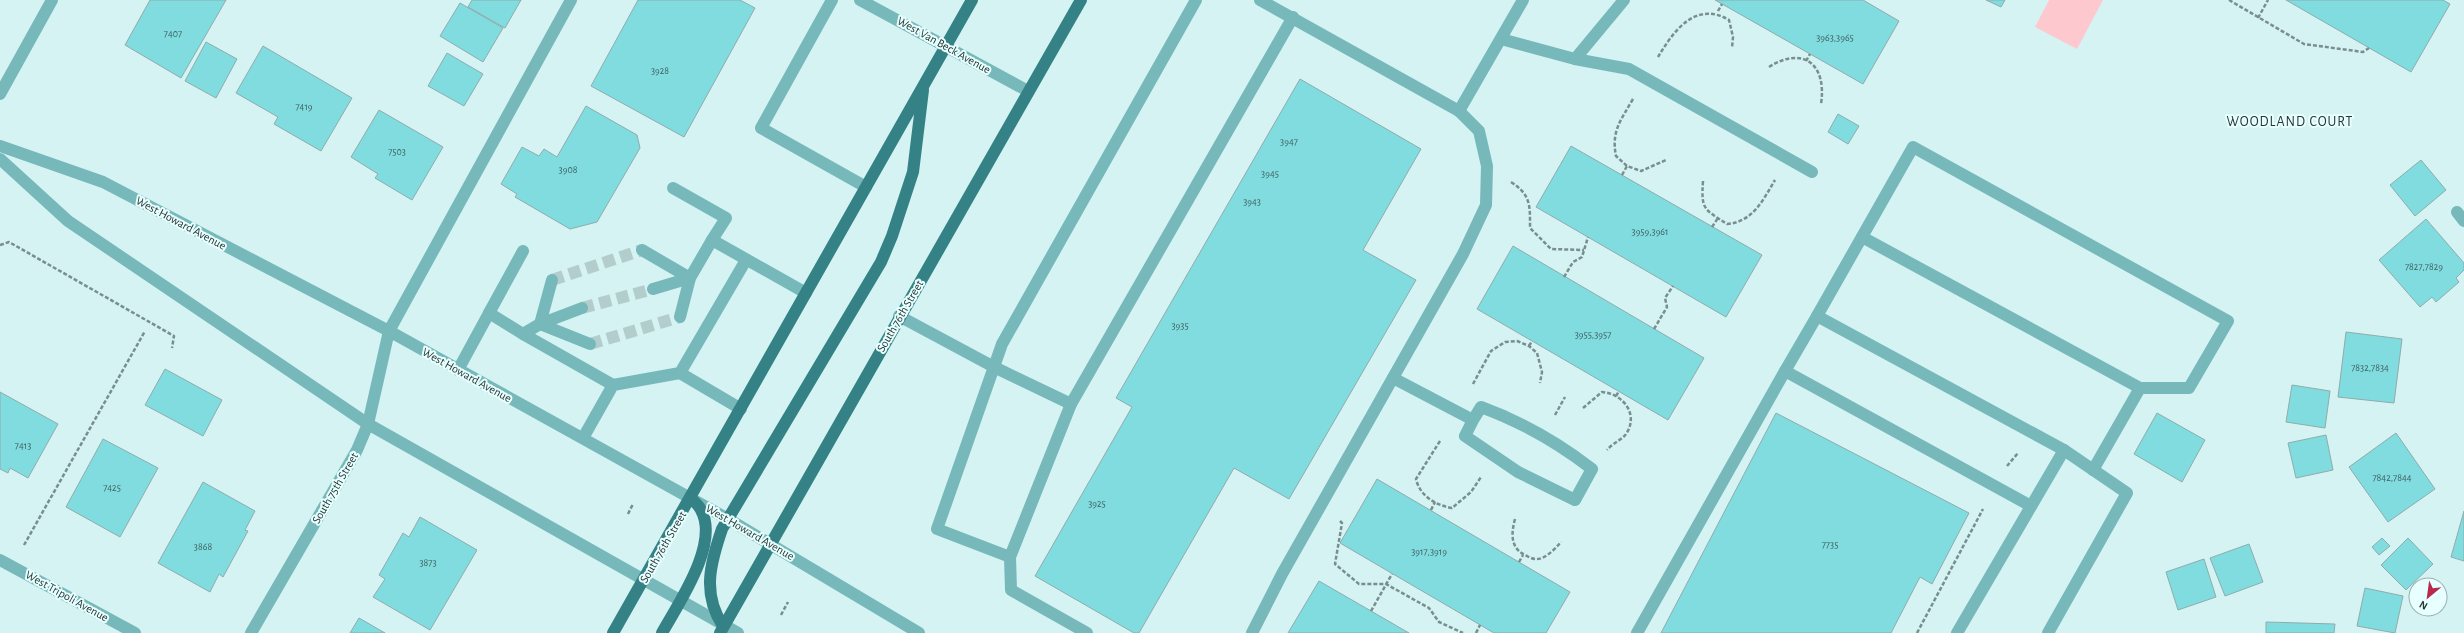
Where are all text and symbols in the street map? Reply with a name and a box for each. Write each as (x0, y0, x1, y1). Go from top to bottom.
street label: West Van Beck Avenue (895, 14, 993, 76)
house number: 7407 (164, 29, 182, 39)
house number: 3963,3965 (1816, 33, 1854, 43)
house number: 3928 (651, 66, 669, 76)
house number: 7419 (295, 102, 313, 112)
district label: WOODLAND COURT (2227, 115, 2353, 129)
house number: 3947 (1280, 137, 1298, 147)
house number: 7503 (388, 147, 406, 157)
house number: 3908 (559, 165, 578, 175)
house number: 3945 (1261, 169, 1279, 179)
street label: West Howard Avenue (134, 194, 228, 252)
house number: 3943 (1243, 197, 1261, 207)
house number: 3959,3961 (1632, 227, 1668, 237)
house number: 7827,7829 (2405, 262, 2443, 272)
street label: South 76th Street (875, 278, 925, 354)
house number: 3935 (1171, 321, 1189, 331)
house number: 3955,3957 (1575, 330, 1611, 340)
street label: West Howard Avenue (420, 346, 514, 404)
house number: 7832,7834 (2351, 363, 2389, 373)
house number: 7413 (15, 441, 31, 451)
street label: South 75th Street (310, 450, 360, 526)
house number: 7842,7844 (2372, 473, 2412, 483)
house number: 7425 (103, 483, 121, 493)
house number: 3925 (1088, 499, 1106, 509)
street label: West Howard Avenue (704, 502, 796, 562)
street label: South 76th Street (638, 509, 688, 585)
house number: 7735 (1822, 540, 1838, 550)
house number: 3868 (194, 542, 212, 552)
house number: 3917,3919 (1411, 547, 1447, 557)
house number: 3873 (419, 558, 437, 568)
street label: West Tripoli Avenue (24, 568, 110, 624)
north arrow (2408, 577, 2448, 617)
text: N (2417, 599, 2429, 612)

